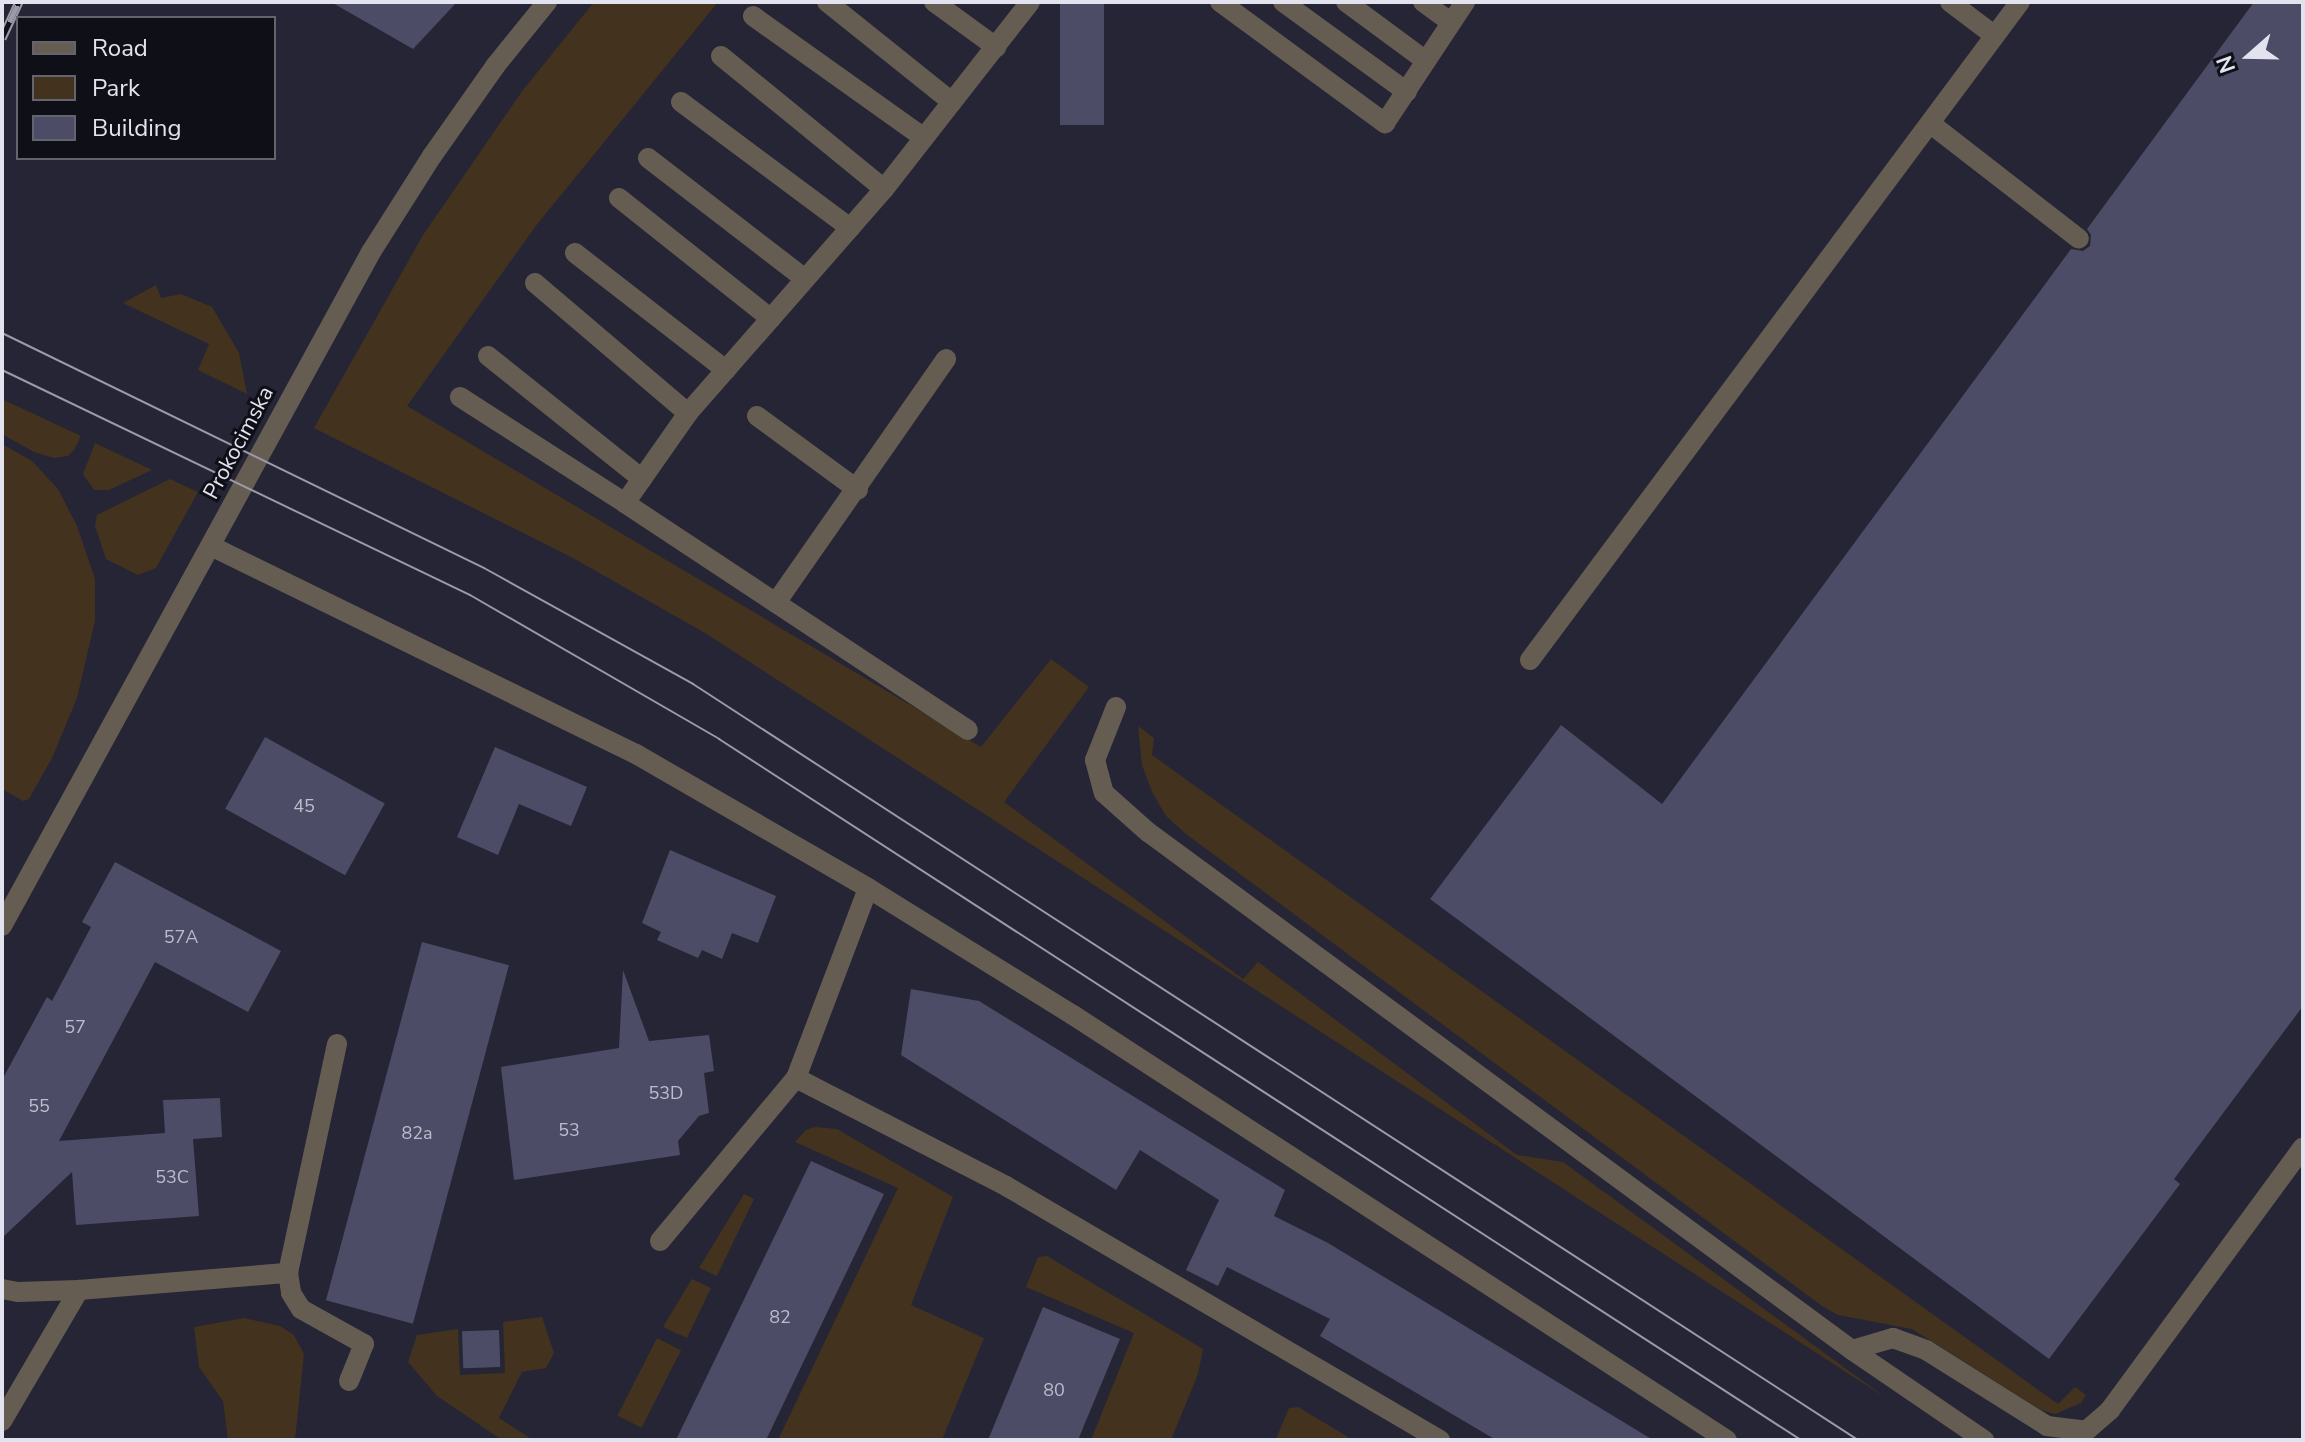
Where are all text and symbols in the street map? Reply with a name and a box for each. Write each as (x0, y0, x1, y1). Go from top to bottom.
legend (16, 16, 276, 160)
north arrow (2209, 16, 2289, 96)
text: Road (92, 32, 148, 64)
text: N (2210, 51, 2243, 77)
text: Park (92, 72, 140, 104)
text: Building (92, 112, 182, 144)
street label: Prokocimska (198, 382, 280, 504)
house number: 45 (293, 795, 315, 817)
house number: 57A (164, 926, 198, 948)
house number: 57 (64, 1016, 86, 1038)
house number: 53D (649, 1082, 683, 1104)
house number: 55 (28, 1095, 50, 1117)
house number: 53 (558, 1119, 580, 1141)
house number: 82a (401, 1122, 433, 1144)
house number: 53C (155, 1166, 189, 1188)
house number: 82 (769, 1306, 791, 1328)
house number: 80 (1043, 1379, 1065, 1401)

